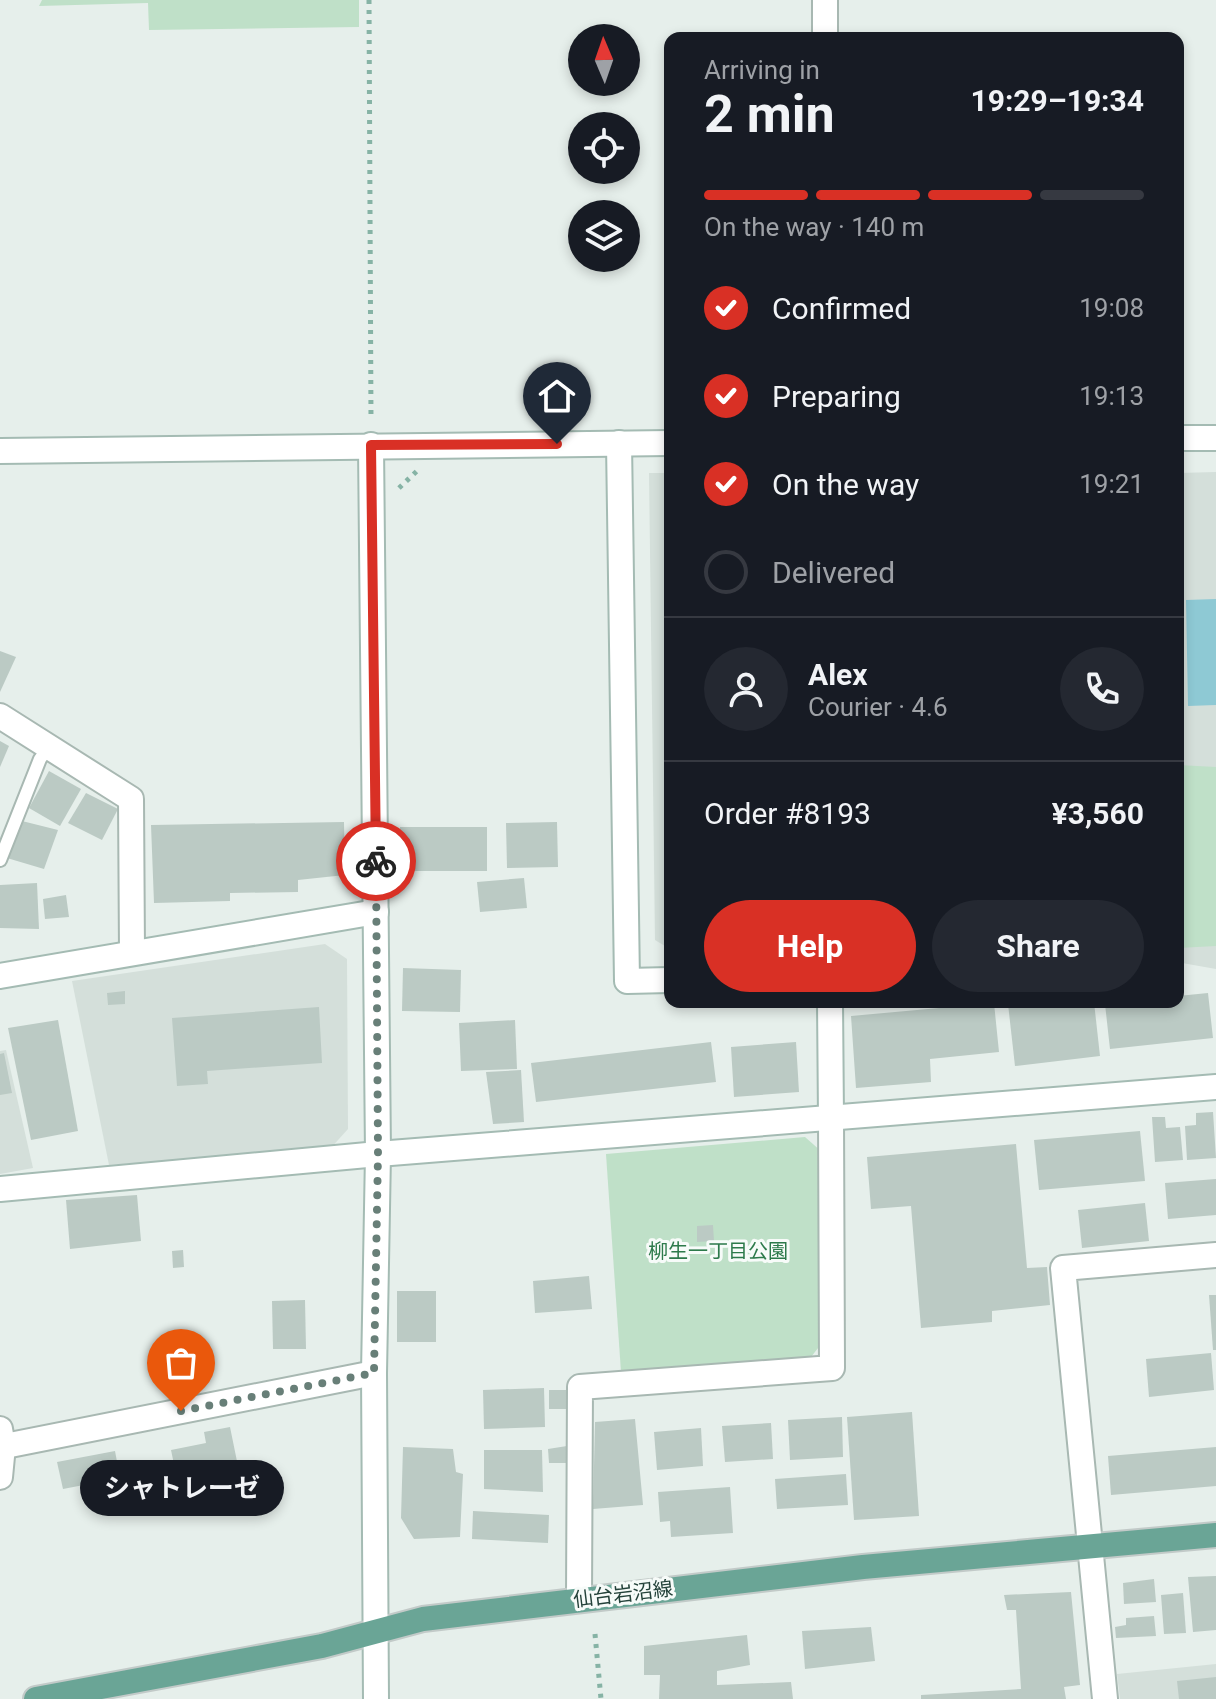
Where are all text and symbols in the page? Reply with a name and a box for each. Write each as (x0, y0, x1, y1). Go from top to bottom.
north arrow (568, 24, 640, 96)
map controls (568, 24, 640, 272)
text: Arriving in (704, 55, 820, 85)
text: 19:29–19:34 (970, 83, 1144, 118)
text: 2 min (704, 84, 835, 145)
button: locate (568, 112, 640, 184)
button: layers (568, 200, 640, 272)
text: On the way · 140 m (704, 212, 924, 242)
icon: check (704, 286, 748, 330)
text: Confirmed (772, 291, 911, 326)
text: 19:08 (1079, 293, 1144, 323)
pin (523, 362, 591, 444)
icon: home (535, 374, 579, 418)
icon: check (704, 374, 748, 418)
text: Preparing (772, 379, 901, 414)
text: 19:13 (1079, 381, 1144, 411)
icon: check (704, 462, 748, 506)
text: On the way (772, 467, 919, 502)
text: 19:21 (1079, 469, 1144, 499)
text: Delivered (772, 555, 895, 590)
button: person (704, 647, 788, 731)
button: phone (1060, 647, 1144, 731)
text: Alex (808, 657, 868, 692)
text: Courier · 4.6 (808, 692, 948, 722)
text: Order #8193 (704, 796, 871, 831)
text: ¥3,560 (1052, 796, 1144, 831)
courier (336, 821, 416, 901)
icon: bike (354, 839, 398, 883)
button: Help (704, 900, 916, 992)
button: Share (932, 900, 1144, 992)
park label: 柳生一丁目公園 (648, 1239, 788, 1263)
pin (147, 1329, 215, 1411)
icon: bag (159, 1341, 203, 1385)
callout: シャトレーゼ (79, 1459, 283, 1515)
text: シャトレーゼ (104, 1473, 260, 1503)
street label: 仙台岩沼線 (572, 1576, 674, 1612)

